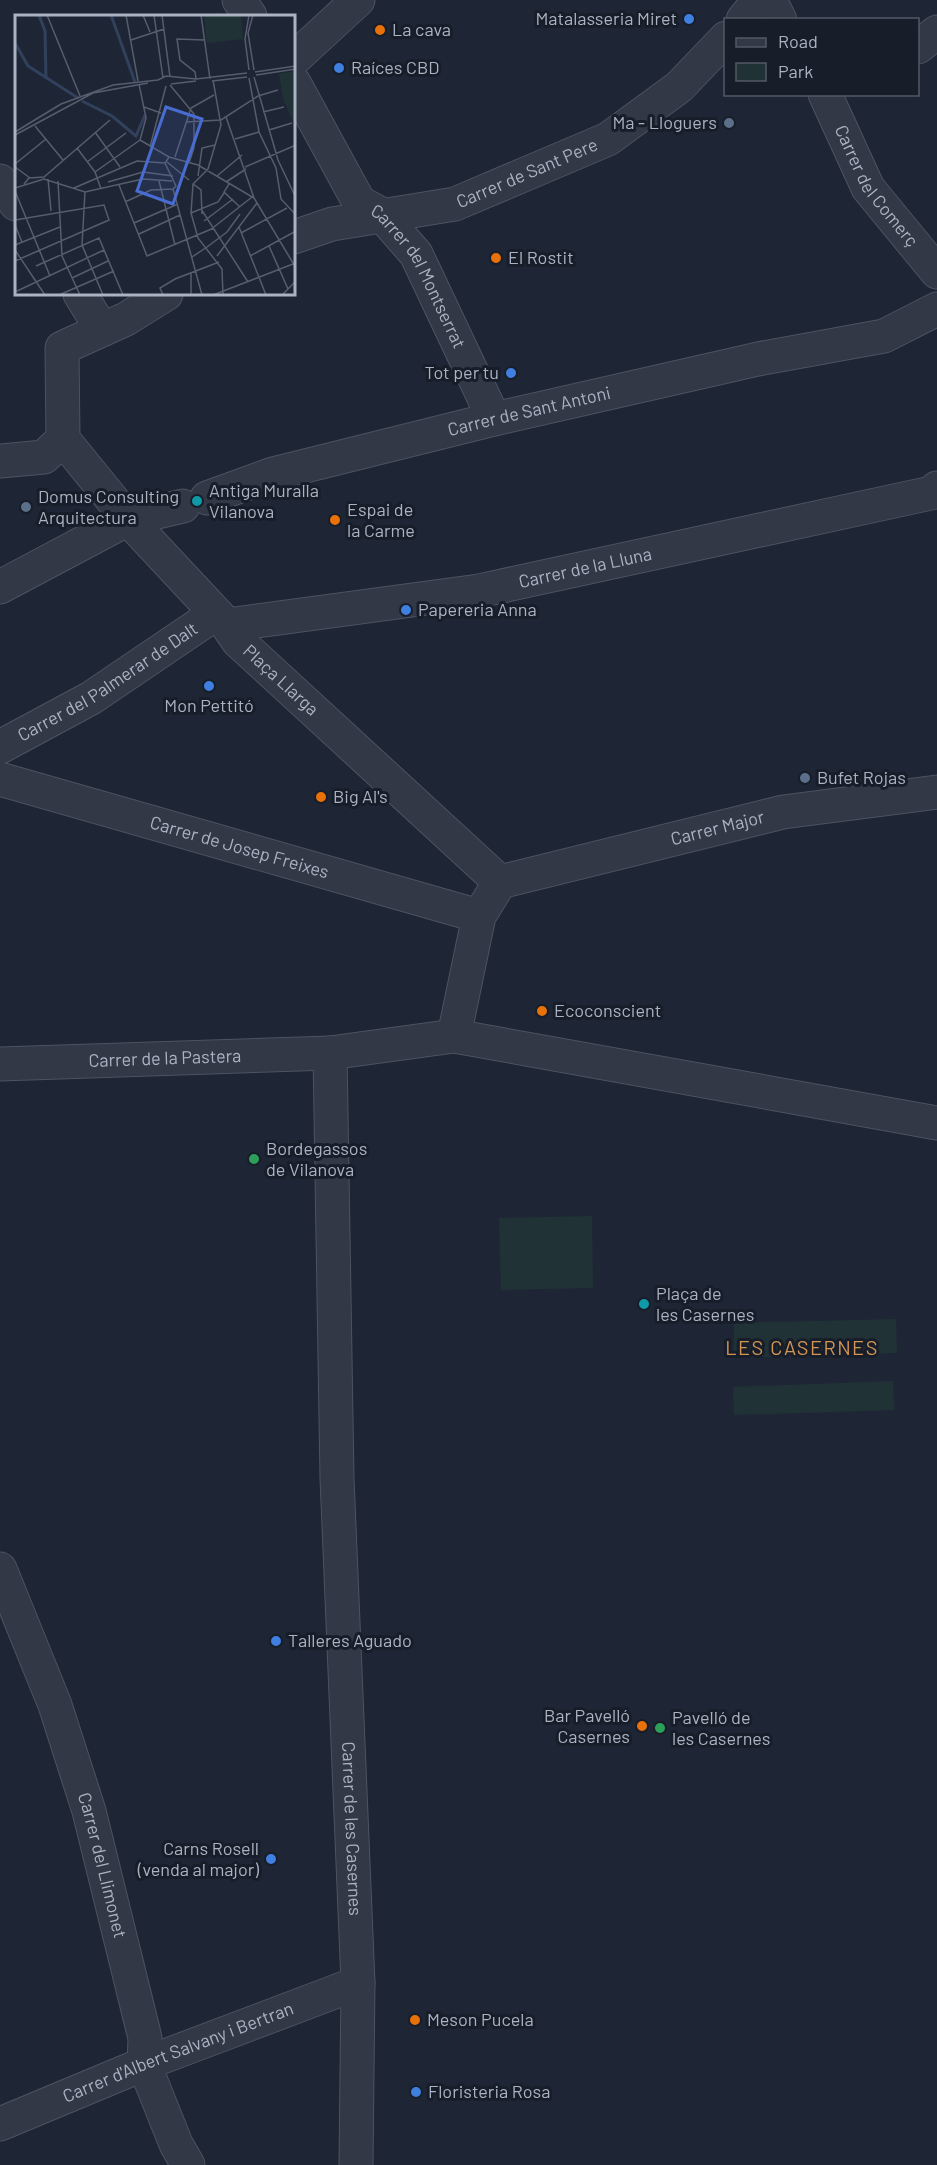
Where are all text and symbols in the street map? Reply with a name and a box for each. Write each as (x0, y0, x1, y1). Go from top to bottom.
place label: Matalasseria Miret (535, 7, 677, 29)
marker: Matalasseria Miret (682, 12, 696, 26)
inset map (15, 15, 296, 296)
place label: La cava (392, 18, 451, 40)
legend (724, 18, 919, 96)
marker: La cava (373, 23, 387, 37)
text: Road (778, 30, 818, 52)
place label: Raíces CBD (351, 56, 439, 78)
text: Park (778, 60, 813, 82)
marker: Raíces CBD (332, 61, 346, 75)
place label: Ma - Lloguers (612, 111, 717, 133)
marker: Ma - Lloguers (722, 116, 736, 130)
street label: Carrer del Comerç (831, 121, 924, 251)
street label: Carrer de Sant Pere (453, 133, 601, 212)
street label: Carrer del Montserrat (368, 199, 471, 352)
place label: El Rostit (508, 246, 574, 268)
marker: El Rostit (489, 251, 503, 265)
place label: Tot per tu (424, 361, 499, 383)
marker: Tot per tu (504, 366, 518, 380)
street label: Carrer de Sant Antoni (445, 381, 613, 440)
place label: Antiga Muralla Vilanova (209, 479, 319, 522)
place label: Domus Consulting Arquitectura (38, 485, 179, 528)
marker: Antiga Muralla Vilanova (190, 494, 204, 508)
place label: Espai de la Carme (347, 498, 415, 541)
marker: Domus Consulting Arquitectura (19, 500, 33, 514)
marker: Espai de la Carme (328, 513, 342, 527)
street label: Carrer de la Lluna (516, 542, 654, 592)
place label: Papereria Anna (418, 598, 537, 620)
marker: Papereria Anna (399, 603, 413, 617)
street label: Carrer del Palmerar de Dalt (14, 617, 202, 745)
street label: Plaça Llarga (239, 639, 324, 720)
marker: Mon Pettitó (202, 679, 216, 693)
place label: Mon Pettitó (164, 694, 254, 716)
place label: Bufet Rojas (817, 766, 906, 788)
marker: Bufet Rojas (798, 771, 812, 785)
place label: Big Al's (333, 785, 388, 807)
marker: Big Al's (314, 790, 328, 804)
street label: Carrer Major (668, 805, 767, 849)
street label: Carrer de Josep Freixes (148, 811, 332, 883)
place label: Ecoconscient (554, 999, 661, 1021)
marker: Ecoconscient (535, 1004, 549, 1018)
street label: Carrer de la Pastera (88, 1044, 242, 1071)
place label: Bordegassos de Vilanova (266, 1137, 367, 1180)
marker: Bordegassos de Vilanova (247, 1152, 261, 1166)
place label: Plaça de les Casernes (656, 1282, 754, 1325)
marker: Plaça de les Casernes (637, 1297, 651, 1311)
district label: LES CASERNES (725, 1335, 879, 1359)
place label: Talleres Aguado (288, 1629, 412, 1651)
marker: Talleres Aguado (269, 1634, 283, 1648)
place label: Bar Pavelló Casernes (544, 1704, 630, 1747)
place label: Pavelló de les Casernes (672, 1706, 770, 1749)
marker: Bar Pavelló Casernes (635, 1719, 649, 1733)
marker: Pavelló de les Casernes (653, 1721, 667, 1735)
street label: Carrer de les Casernes (338, 1741, 367, 1916)
street label: Carrer del Llimonet (74, 1790, 132, 1940)
place label: Carns Rosell (venda al major) (137, 1837, 259, 1880)
marker: Carns Rosell (venda al major) (264, 1852, 278, 1866)
street label: Carrer d'Albert Salvany i Bertran (59, 1996, 296, 2107)
place label: Meson Pucela (427, 2008, 534, 2030)
marker: Meson Pucela (408, 2013, 422, 2027)
place label: Floristeria Rosa (428, 2080, 550, 2102)
marker: Floristeria Rosa (409, 2085, 423, 2099)

